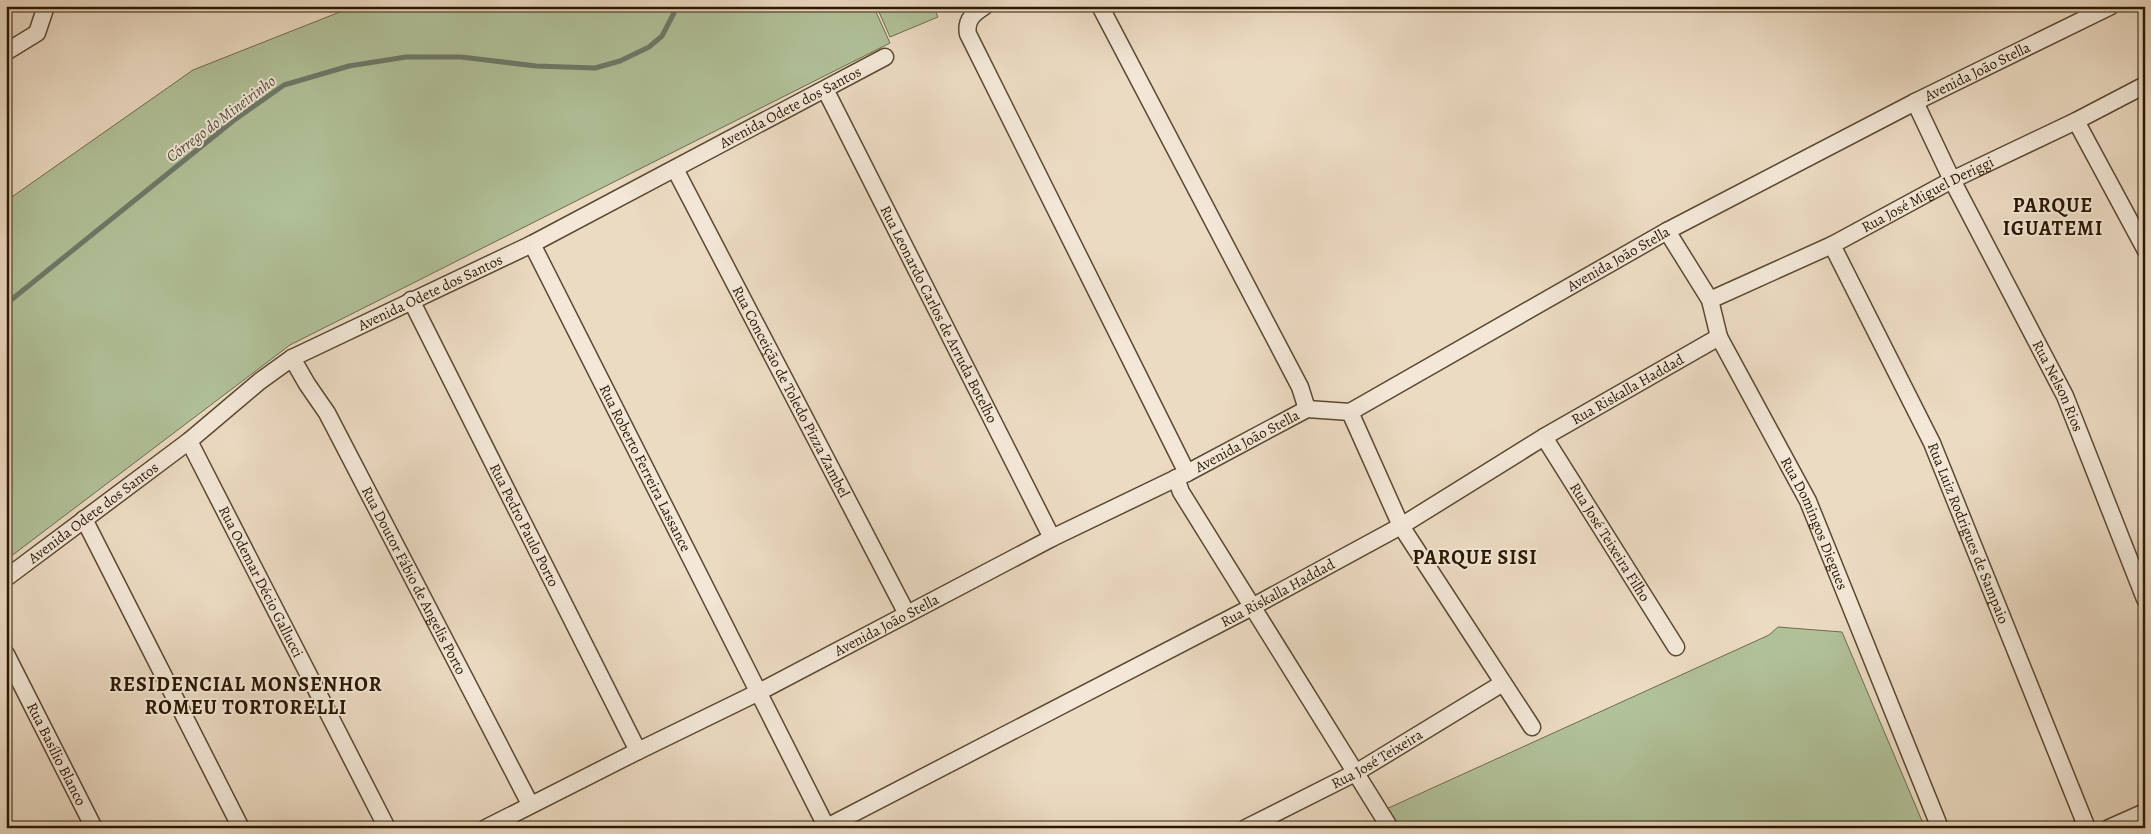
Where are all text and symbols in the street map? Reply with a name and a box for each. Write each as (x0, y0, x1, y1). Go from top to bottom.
street label: Avenida João Stella (1920, 37, 2034, 106)
street label: Avenida Odete dos Santos (715, 61, 865, 153)
water label: Córrego do Mineirinho (162, 70, 280, 168)
street label: Rua José Miguel Deriggi (1858, 152, 1997, 237)
district label: PARQUE IGUATEMI (2003, 192, 2103, 242)
street label: Rua Leonardo Carlos de Arruda Botelho (875, 202, 1002, 426)
street label: Avenida João Stella (1562, 221, 1673, 297)
street label: Avenida Odete dos Santos (354, 249, 506, 336)
street label: Rua Conceição de Toledo Pizza Zambel (728, 282, 855, 501)
street label: Rua Nelson Rios (2028, 337, 2088, 435)
street label: Rua Riskalla Haddad (1567, 349, 1688, 429)
street label: Rua Roberto Ferreira Lassance (595, 381, 696, 555)
street label: Avenida João Stella (1191, 405, 1303, 477)
street label: Rua Luiz Rodrigues de Sampaio (1923, 439, 2014, 627)
street label: Rua Domingos Diegues (1776, 453, 1853, 593)
street label: Avenida Odete dos Santos (23, 457, 162, 569)
street label: Rua Pedro Paulo Porto (485, 460, 564, 590)
street label: Rua José Teixeira Filho (1565, 479, 1655, 605)
street label: Rua Doutor Fábio de Angelis Porto (357, 483, 471, 678)
street label: Rua Odemar Décio Gallucci (214, 502, 308, 661)
district label: PARQUE SISI (1412, 544, 1538, 571)
street label: Rua Riskalla Haddad (1217, 554, 1339, 632)
street label: Avenida João Stella (830, 589, 942, 661)
district label: RESIDENCIAL MONSENHOR ROMEU TORTORELLI (109, 671, 383, 721)
street label: Rua Basílio Blanco (22, 699, 91, 809)
street label: Rua José Teixeira (1328, 724, 1426, 793)

